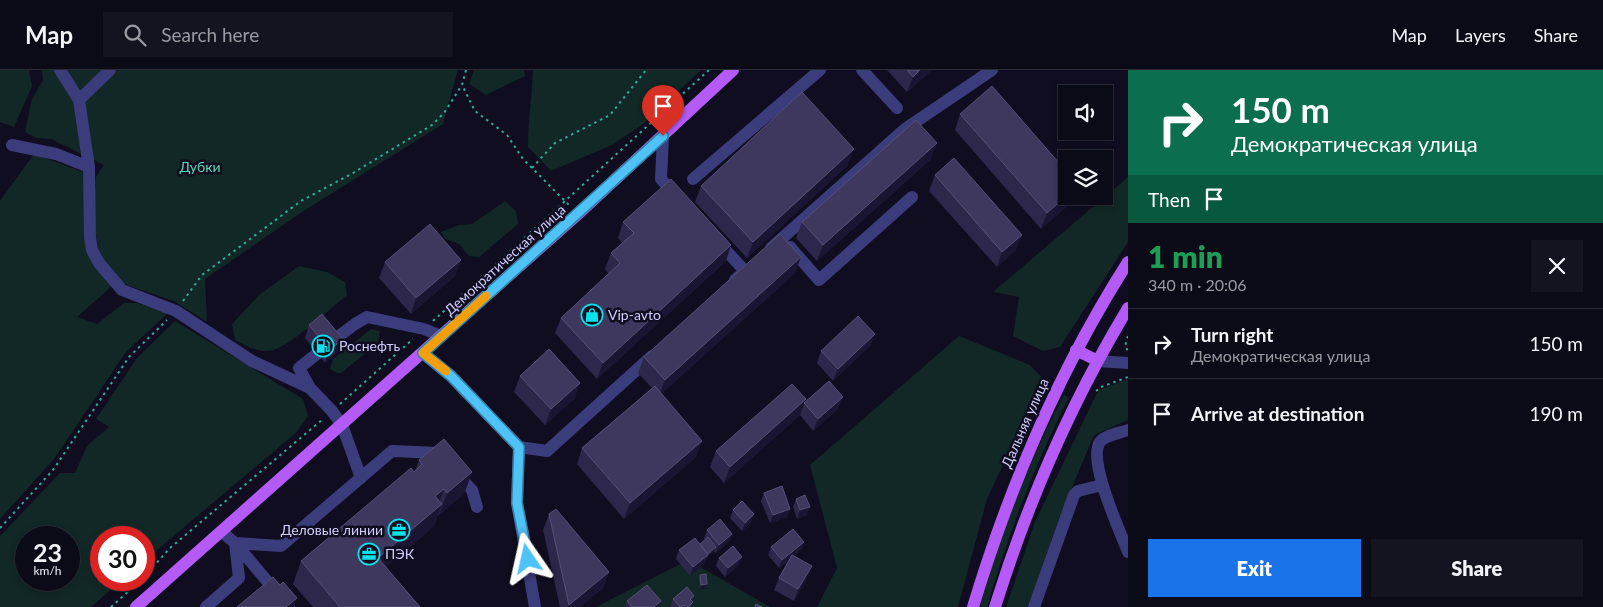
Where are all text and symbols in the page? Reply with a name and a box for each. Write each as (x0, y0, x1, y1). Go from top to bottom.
search box (103, 12, 453, 57)
text: Map (25, 20, 73, 49)
icon: search (121, 21, 149, 49)
text: Search here (161, 23, 259, 46)
text: Map (1391, 24, 1427, 46)
text: Layers (1455, 24, 1506, 46)
text: Share (1534, 24, 1578, 46)
pin (642, 85, 684, 136)
map controls (1058, 85, 1113, 205)
button: sound (1058, 85, 1113, 140)
text: 150 m (1231, 88, 1330, 130)
icon: right (1148, 90, 1213, 155)
icon: arrive (649, 92, 677, 120)
text: Демократическая улица (1231, 130, 1478, 157)
button: layers (1058, 150, 1113, 205)
park label: Дубки (179, 158, 221, 175)
icon: arrive (1200, 185, 1228, 213)
text: Then (1148, 188, 1190, 211)
street label: Демократическая улица (441, 201, 569, 318)
text: 1 min (1148, 238, 1223, 274)
button: close (1531, 240, 1583, 292)
text: 340 m · 20:06 (1148, 275, 1247, 294)
shop icon: Vip-avto (580, 303, 604, 327)
place label: Vip-avto (608, 306, 661, 323)
text: Turn right (1191, 323, 1273, 346)
icon: right (1148, 330, 1176, 358)
text: 150 m (1529, 332, 1583, 355)
fuel station icon: Роснефть (311, 334, 335, 358)
place label: Роснефть (339, 337, 401, 354)
text: Демократическая улица (1191, 346, 1370, 365)
street label: Дальняя улица (997, 375, 1052, 470)
icon: arrive (1148, 400, 1176, 428)
text: Arrive at destination (1191, 402, 1364, 425)
text: 190 m (1529, 402, 1583, 425)
office icon: Деловые линии (387, 518, 411, 542)
place label: Деловые линии (281, 521, 383, 538)
speed limit sign: 30 (90, 526, 155, 591)
position arrow (501, 532, 553, 584)
text: 23 (33, 537, 62, 567)
button: Exit (1148, 539, 1361, 597)
button: Share (1371, 539, 1583, 597)
office icon: ПЭК (357, 542, 381, 566)
place label: ПЭК (385, 545, 415, 562)
text: km/h (33, 563, 62, 578)

